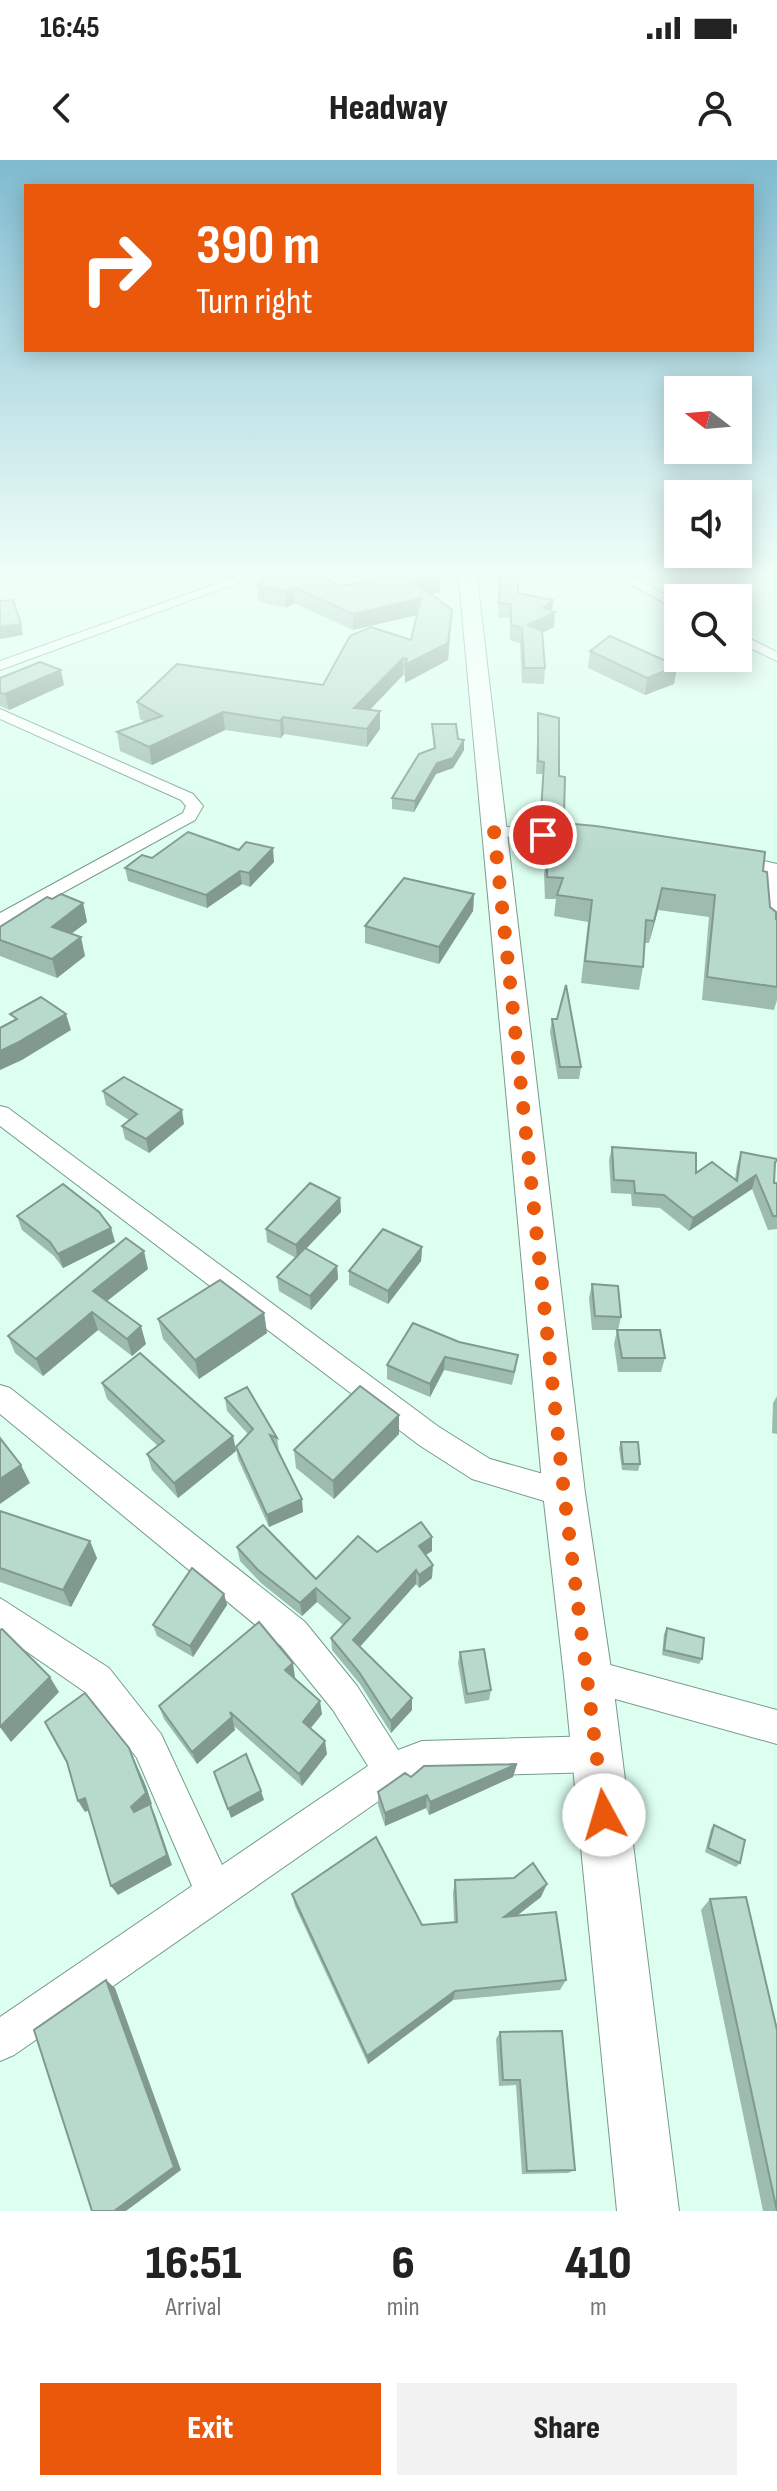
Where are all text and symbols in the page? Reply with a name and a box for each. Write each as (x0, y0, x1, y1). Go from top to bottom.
text: 16:45 (40, 10, 100, 46)
icon: back (40, 86, 84, 130)
icon: person (693, 86, 737, 130)
text: Headway (329, 87, 448, 130)
text: 390 m (196, 213, 320, 280)
icon: right (64, 216, 168, 320)
text: Turn right (196, 281, 313, 324)
north arrow (664, 376, 752, 464)
map controls (664, 376, 752, 672)
button: sound (664, 480, 752, 568)
button: search (664, 584, 752, 672)
pin (509, 801, 577, 869)
icon: arrive (521, 813, 565, 857)
position arrow (562, 1773, 646, 1857)
text: 16:51 (145, 2235, 241, 2292)
text: 6 (392, 2235, 415, 2292)
text: 410 (565, 2235, 632, 2292)
text: Arrival (165, 2292, 221, 2323)
text: min (387, 2292, 420, 2323)
text: m (590, 2292, 607, 2323)
button: Exit (40, 2383, 381, 2475)
button: Share (397, 2383, 737, 2475)

